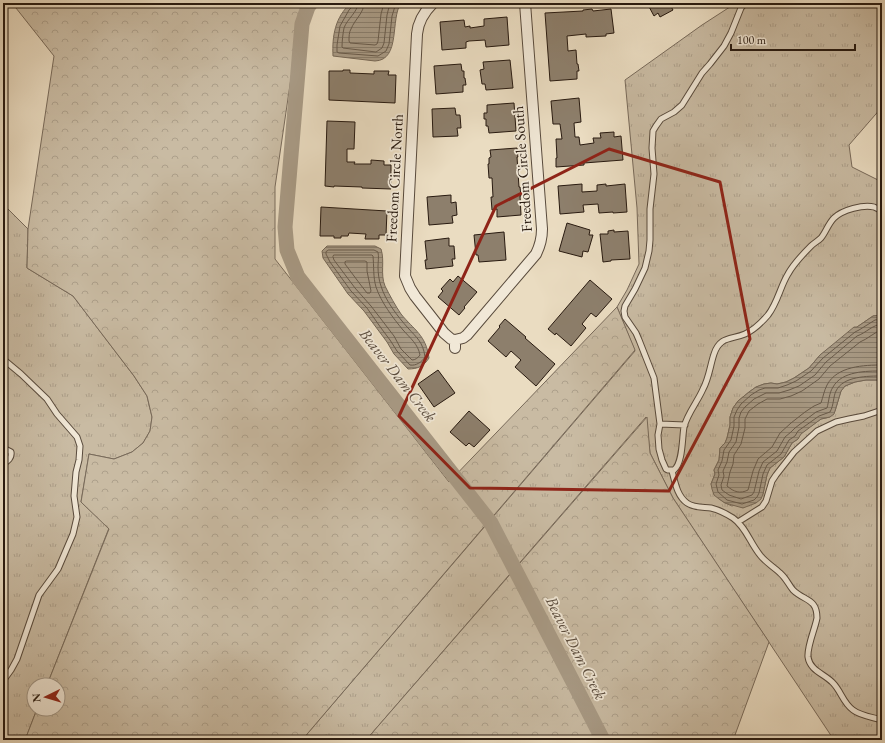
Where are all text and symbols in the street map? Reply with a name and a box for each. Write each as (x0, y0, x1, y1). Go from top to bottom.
scale bar (731, 26, 855, 52)
text: 100 m (737, 32, 767, 48)
street label: Freedom Circle South (508, 105, 536, 233)
street label: Freedom Circle North (381, 113, 407, 243)
water label: Beaver Dam Creek (354, 323, 442, 427)
water label: Beaver Dam Creek (541, 592, 611, 704)
north arrow (26, 677, 66, 717)
text: N (29, 693, 43, 703)

